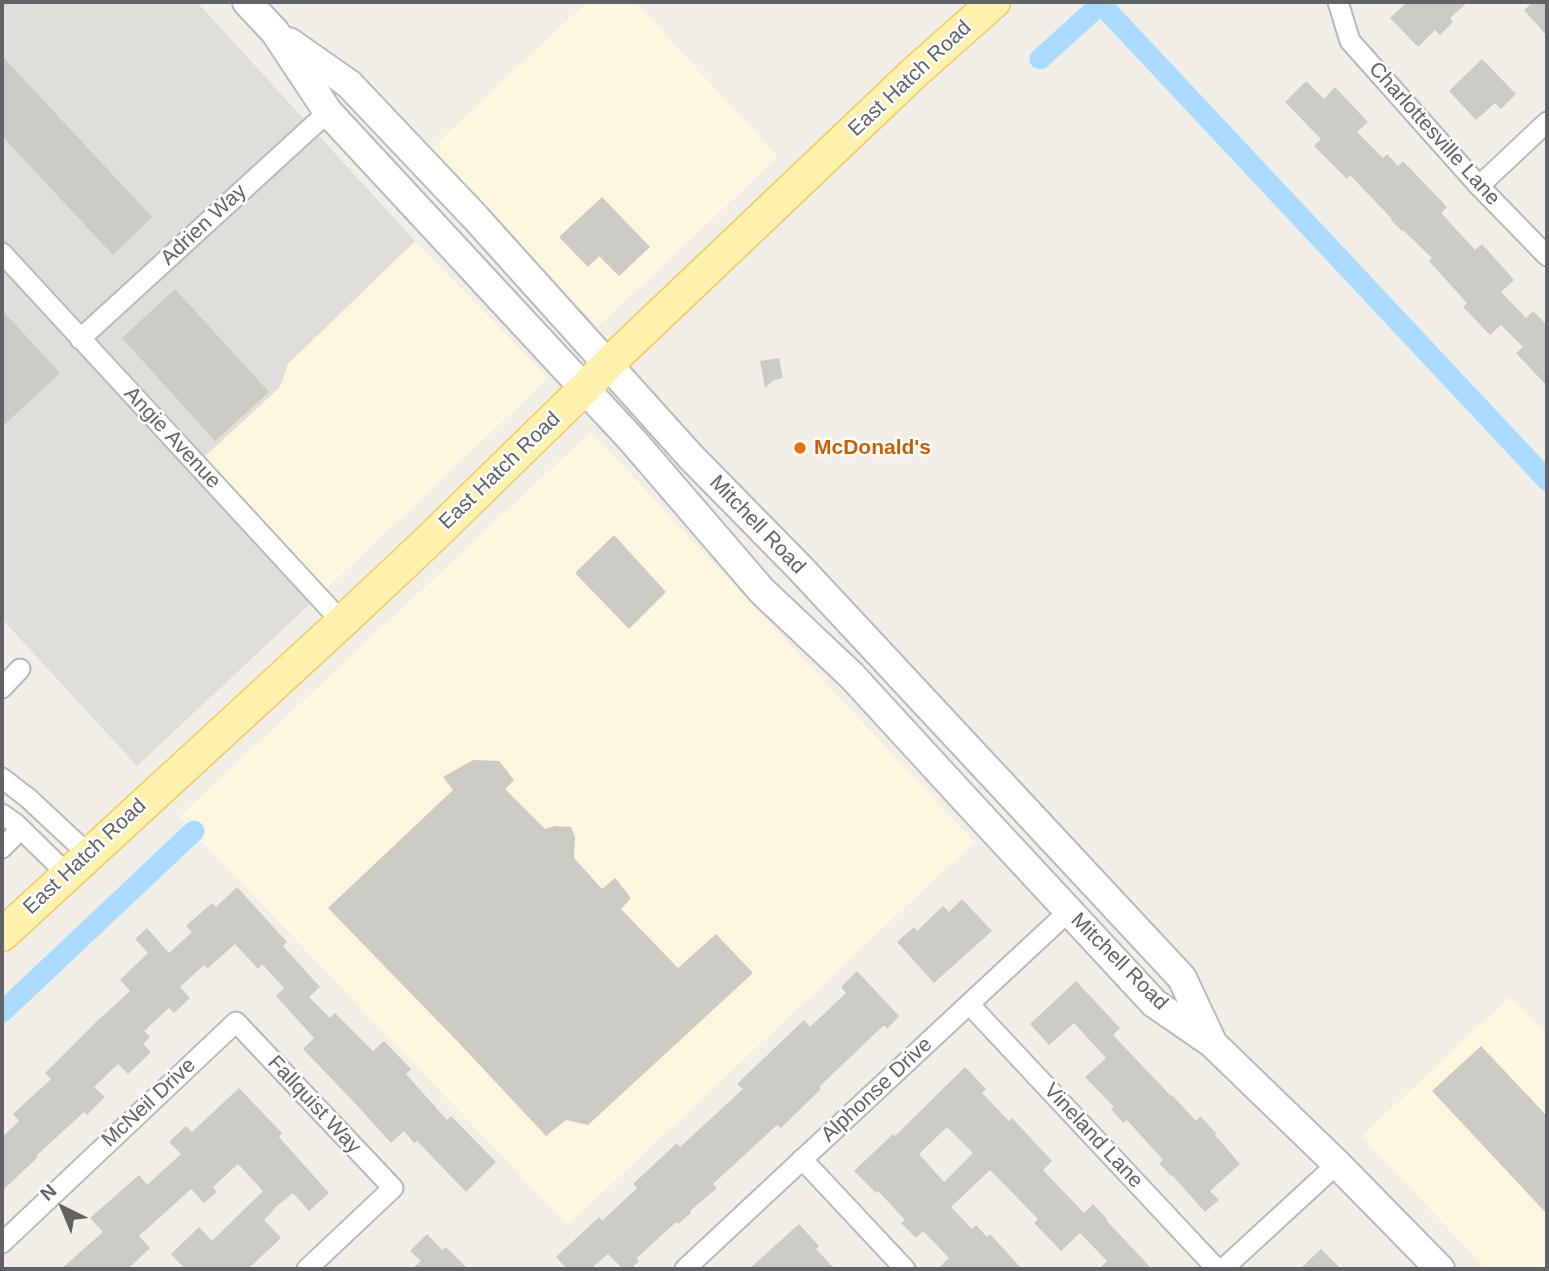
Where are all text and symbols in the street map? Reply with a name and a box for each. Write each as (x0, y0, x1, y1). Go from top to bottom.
street label: East Hatch Road (843, 16, 977, 142)
street label: Charlottesville Lane (1363, 57, 1505, 211)
street label: Adrien Way (156, 179, 252, 271)
street label: Angie Avenue (118, 382, 226, 494)
street label: East Hatch Road (434, 407, 566, 535)
place label: McDonald's (814, 435, 931, 461)
marker: McDonald's (792, 440, 808, 456)
street label: Mitchell Road (704, 470, 810, 580)
street label: East Hatch Road (18, 794, 152, 920)
street label: Mitchell Road (1065, 908, 1173, 1016)
street label: Alphonse Drive (816, 1032, 938, 1148)
street label: Fallquist Way (262, 1051, 366, 1159)
street label: McNeil Drive (97, 1053, 201, 1153)
street label: Vineland Lane (1038, 1078, 1148, 1194)
north arrow (28, 1173, 98, 1243)
text: N (36, 1180, 61, 1205)

